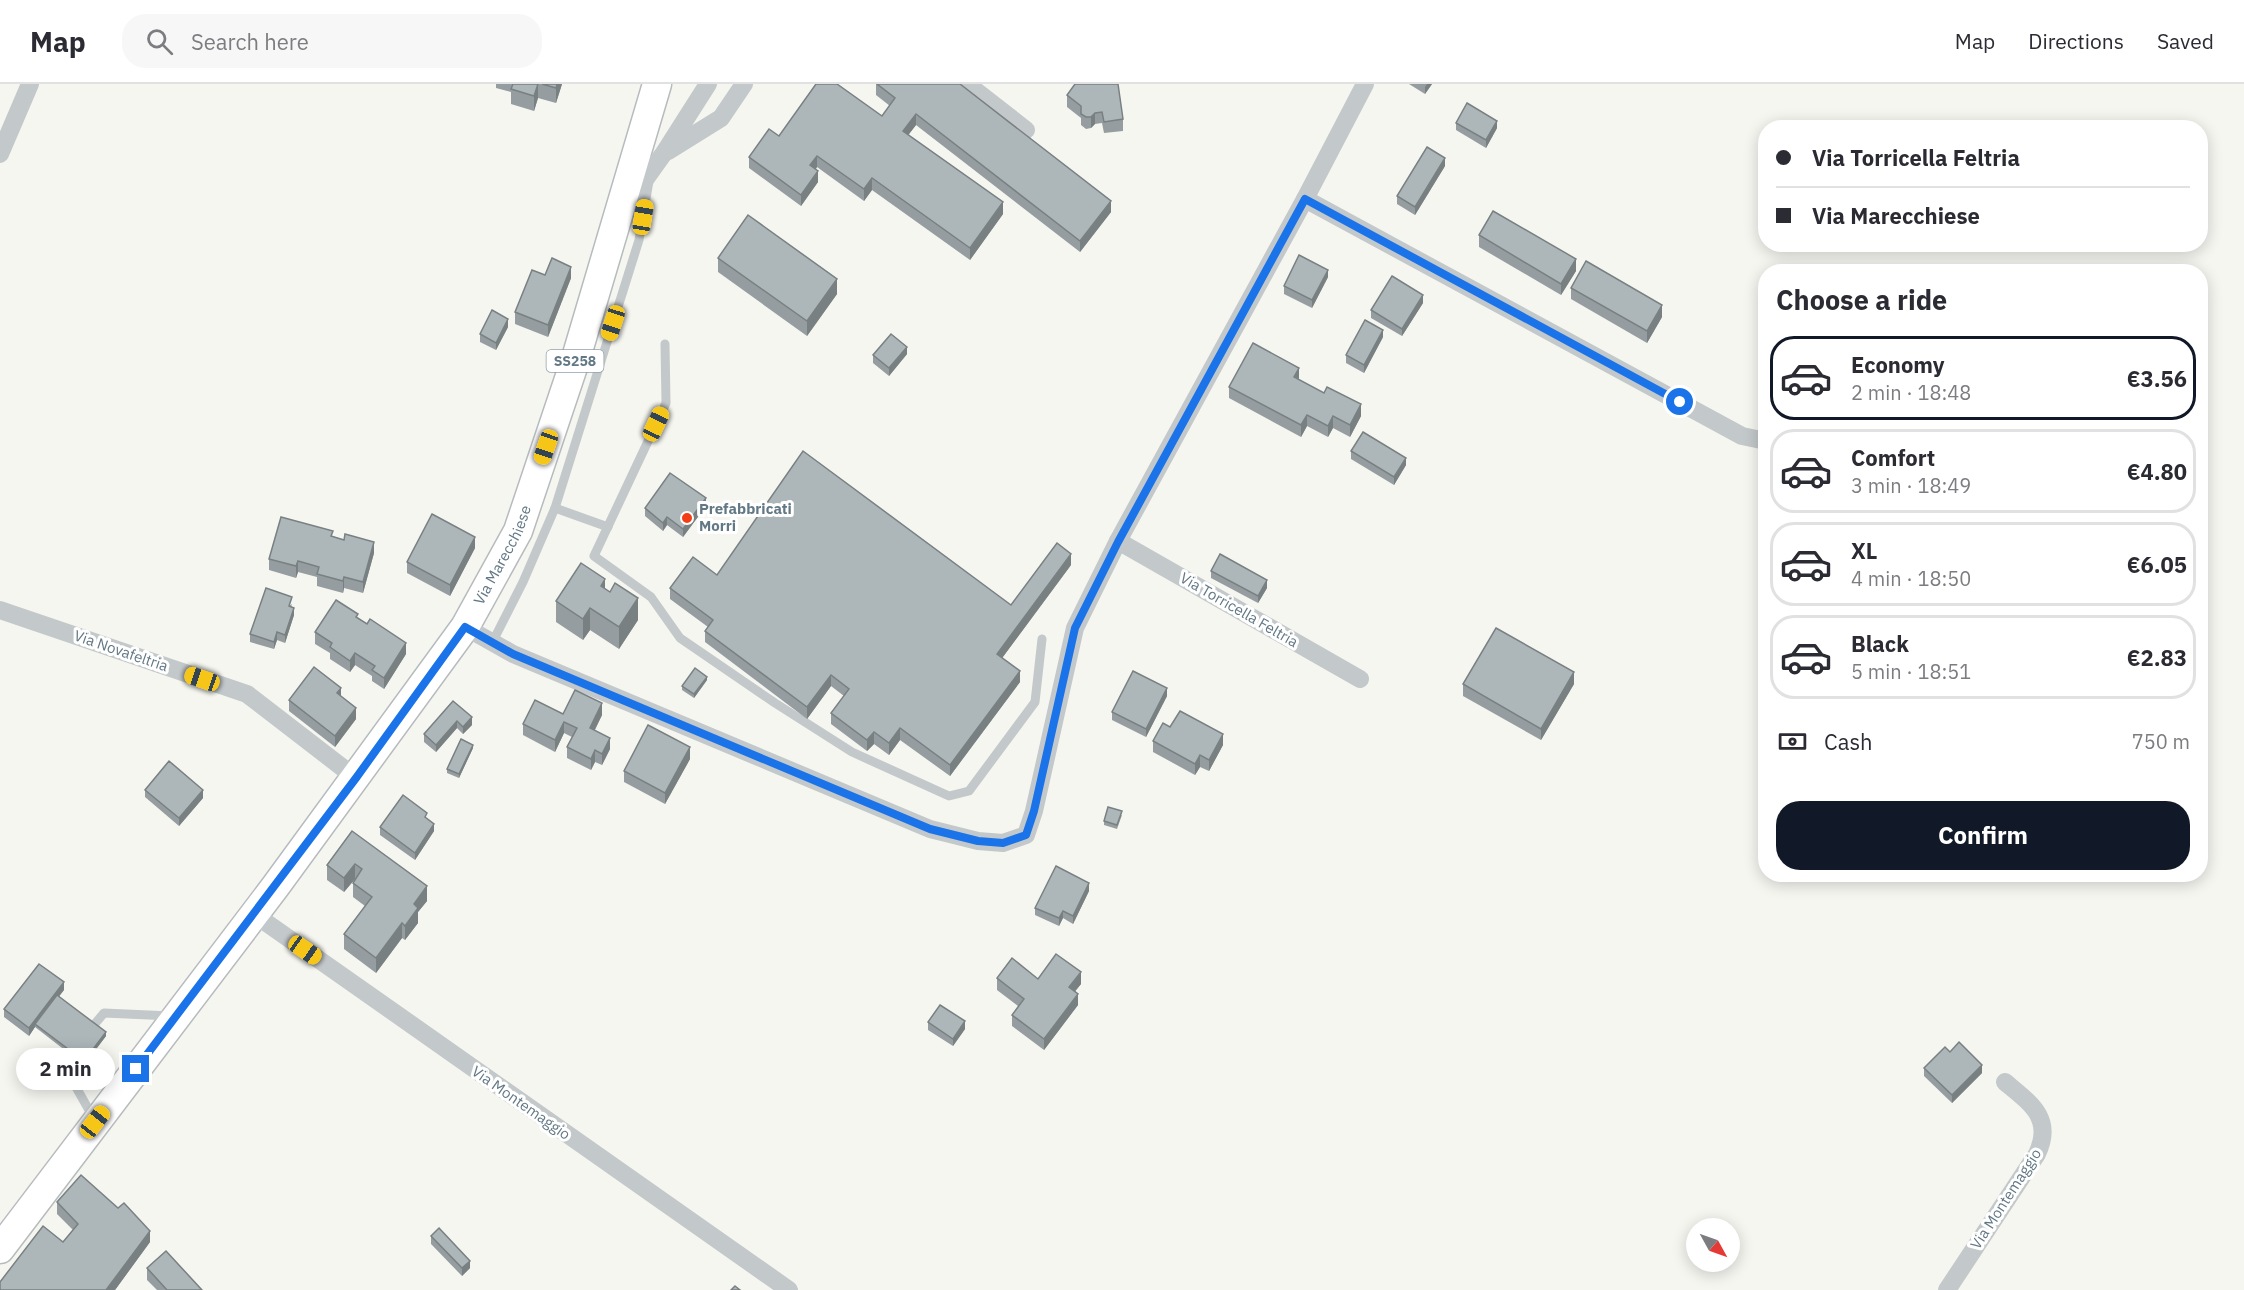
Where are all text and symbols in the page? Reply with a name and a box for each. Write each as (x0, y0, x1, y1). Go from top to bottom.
search box (122, 14, 542, 68)
text: Map (30, 23, 86, 60)
icon: search (143, 25, 176, 58)
text: Search here (191, 27, 309, 56)
text: Map (1955, 27, 1995, 55)
text: Directions (2028, 27, 2124, 55)
text: Saved (2157, 27, 2214, 55)
text: Via Torricella Feltria (1812, 143, 2020, 172)
car (631, 198, 655, 236)
text: Via Marecchiese (1812, 201, 1980, 230)
text: Choose a ride (1776, 282, 1947, 317)
car (599, 303, 627, 343)
road number: SS258 (546, 350, 604, 372)
text: Economy (1851, 350, 1945, 379)
icon: car (1779, 351, 1833, 405)
text: €3.56 (2127, 364, 2187, 393)
text: 2 min · 18:48 (1851, 379, 1971, 406)
route start (1666, 388, 1693, 415)
car (640, 404, 672, 444)
car (532, 427, 560, 467)
text: Comfort (1851, 443, 1935, 472)
icon: car (1779, 444, 1833, 498)
text: €4.80 (2127, 457, 2187, 486)
text: 3 min · 18:49 (1851, 472, 1971, 499)
place label: Prefabbricati Morri (699, 499, 792, 535)
street label: Via Marecchiese (469, 503, 535, 608)
marker: Prefabbricati Morri (680, 511, 694, 525)
text: XL (1851, 536, 1877, 565)
icon: car (1779, 537, 1833, 591)
text: €6.05 (2127, 550, 2187, 579)
text: 4 min · 18:50 (1851, 565, 1971, 592)
street label: Via Torricella Feltria (1177, 568, 1302, 651)
street label: Via Novafeltria (72, 626, 171, 675)
text: Black (1851, 629, 1909, 658)
icon: car (1779, 630, 1833, 684)
text: €2.83 (2127, 643, 2187, 672)
text: 5 min · 18:51 (1851, 658, 1971, 685)
car (182, 665, 222, 693)
icon: cash (1776, 725, 1809, 758)
text: Cash (1824, 727, 1873, 756)
text: 750 m (2132, 728, 2190, 755)
button: Confirm (1776, 801, 2190, 870)
car (285, 932, 325, 968)
callout: 2 min (16, 1048, 115, 1090)
text: 2 min (39, 1055, 92, 1082)
route end (122, 1055, 149, 1082)
street label: Via Montemaggio (468, 1062, 574, 1144)
car (77, 1102, 113, 1142)
street label: Via Montemaggio (1966, 1145, 2045, 1253)
north arrow (1686, 1218, 1740, 1272)
map controls (1686, 1218, 1740, 1272)

